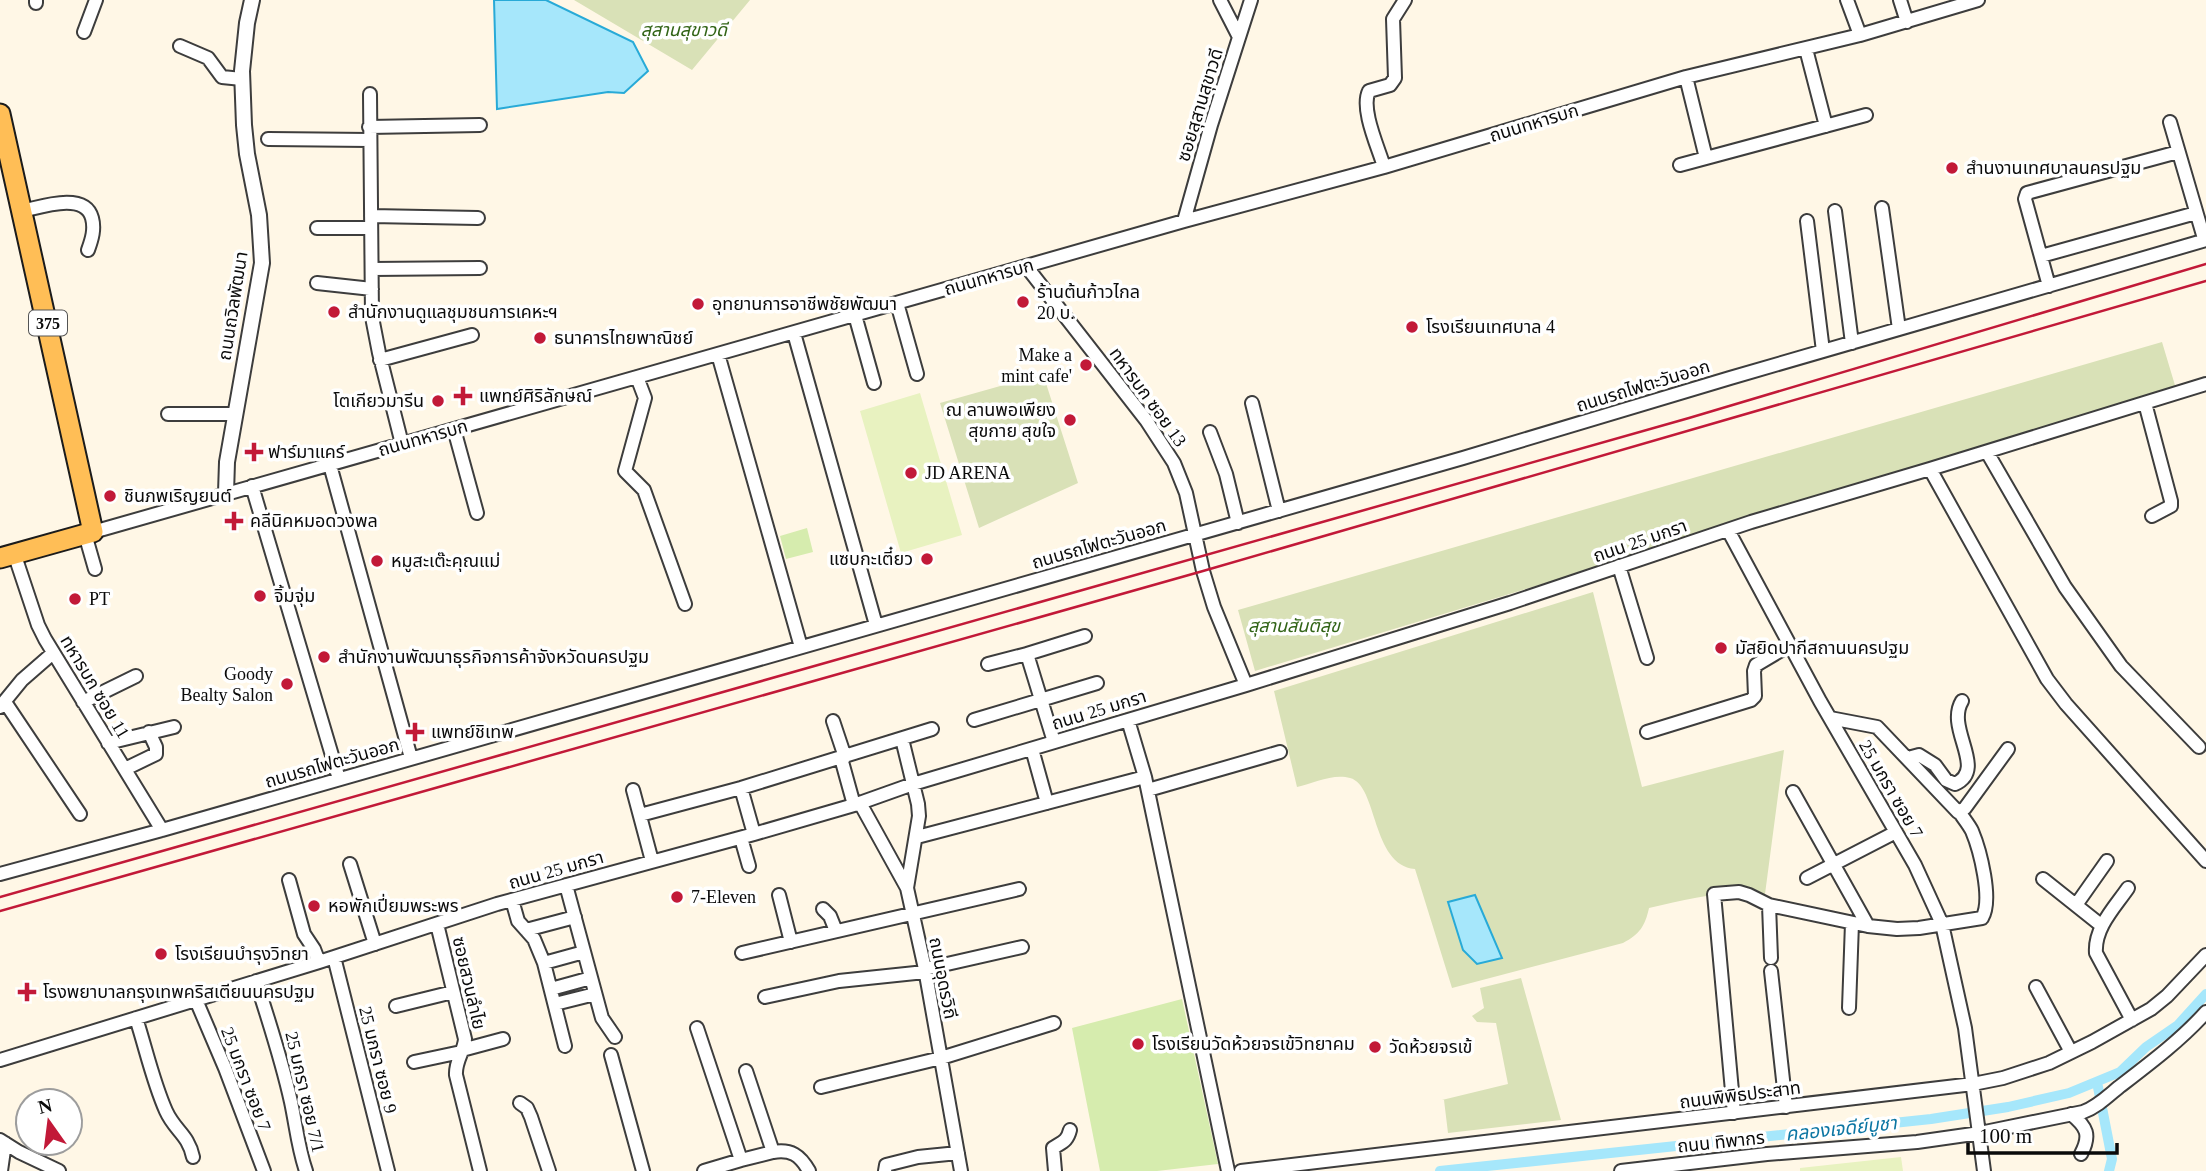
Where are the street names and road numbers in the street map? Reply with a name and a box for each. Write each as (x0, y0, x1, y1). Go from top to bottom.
street label: ซอยสุสานสุขาวดี (1173, 46, 1228, 164)
street label: ถนนทหารบก (1487, 100, 1581, 146)
street label: ถนนถวิลพัฒนา (215, 250, 251, 362)
street label: ถนนทหารบก (942, 255, 1036, 299)
road number: 375 (29, 310, 67, 336)
street label: ทหารบก ซอย 13 (1105, 344, 1191, 450)
street label: ถนนรถไฟตะวันออก (1574, 356, 1712, 416)
street label: ถนนทหารบก (376, 416, 470, 460)
street label: ถนนรถไฟตะวันออก (1030, 515, 1168, 573)
street label: ถนน 25 มกรา (1590, 516, 1690, 566)
street label: ทหารบก ซอย 11 (56, 632, 134, 742)
street label: ถนน 25 มกรา (1049, 686, 1149, 734)
street label: ถนนรถไฟตะวันออก (263, 734, 401, 792)
street label: 25 มกรา ซอย 7 (1855, 737, 1927, 841)
street label: ถนน 25 มกรา (506, 847, 606, 893)
street label: ซอยสวนลำไย (449, 935, 489, 1031)
street label: ถนนอุดรวิถี (924, 935, 961, 1021)
street label: 25 มกรา ซอย 9 (355, 1004, 401, 1116)
street label: 25 มกรา ซอย 7 (217, 1024, 275, 1134)
street label: 25 มกรา ซอย 7/1 (281, 1030, 329, 1154)
street label: ถนนพิพิธประสาท (1678, 1078, 1802, 1112)
street label: ถนน ทิพากร (1676, 1127, 1766, 1157)

